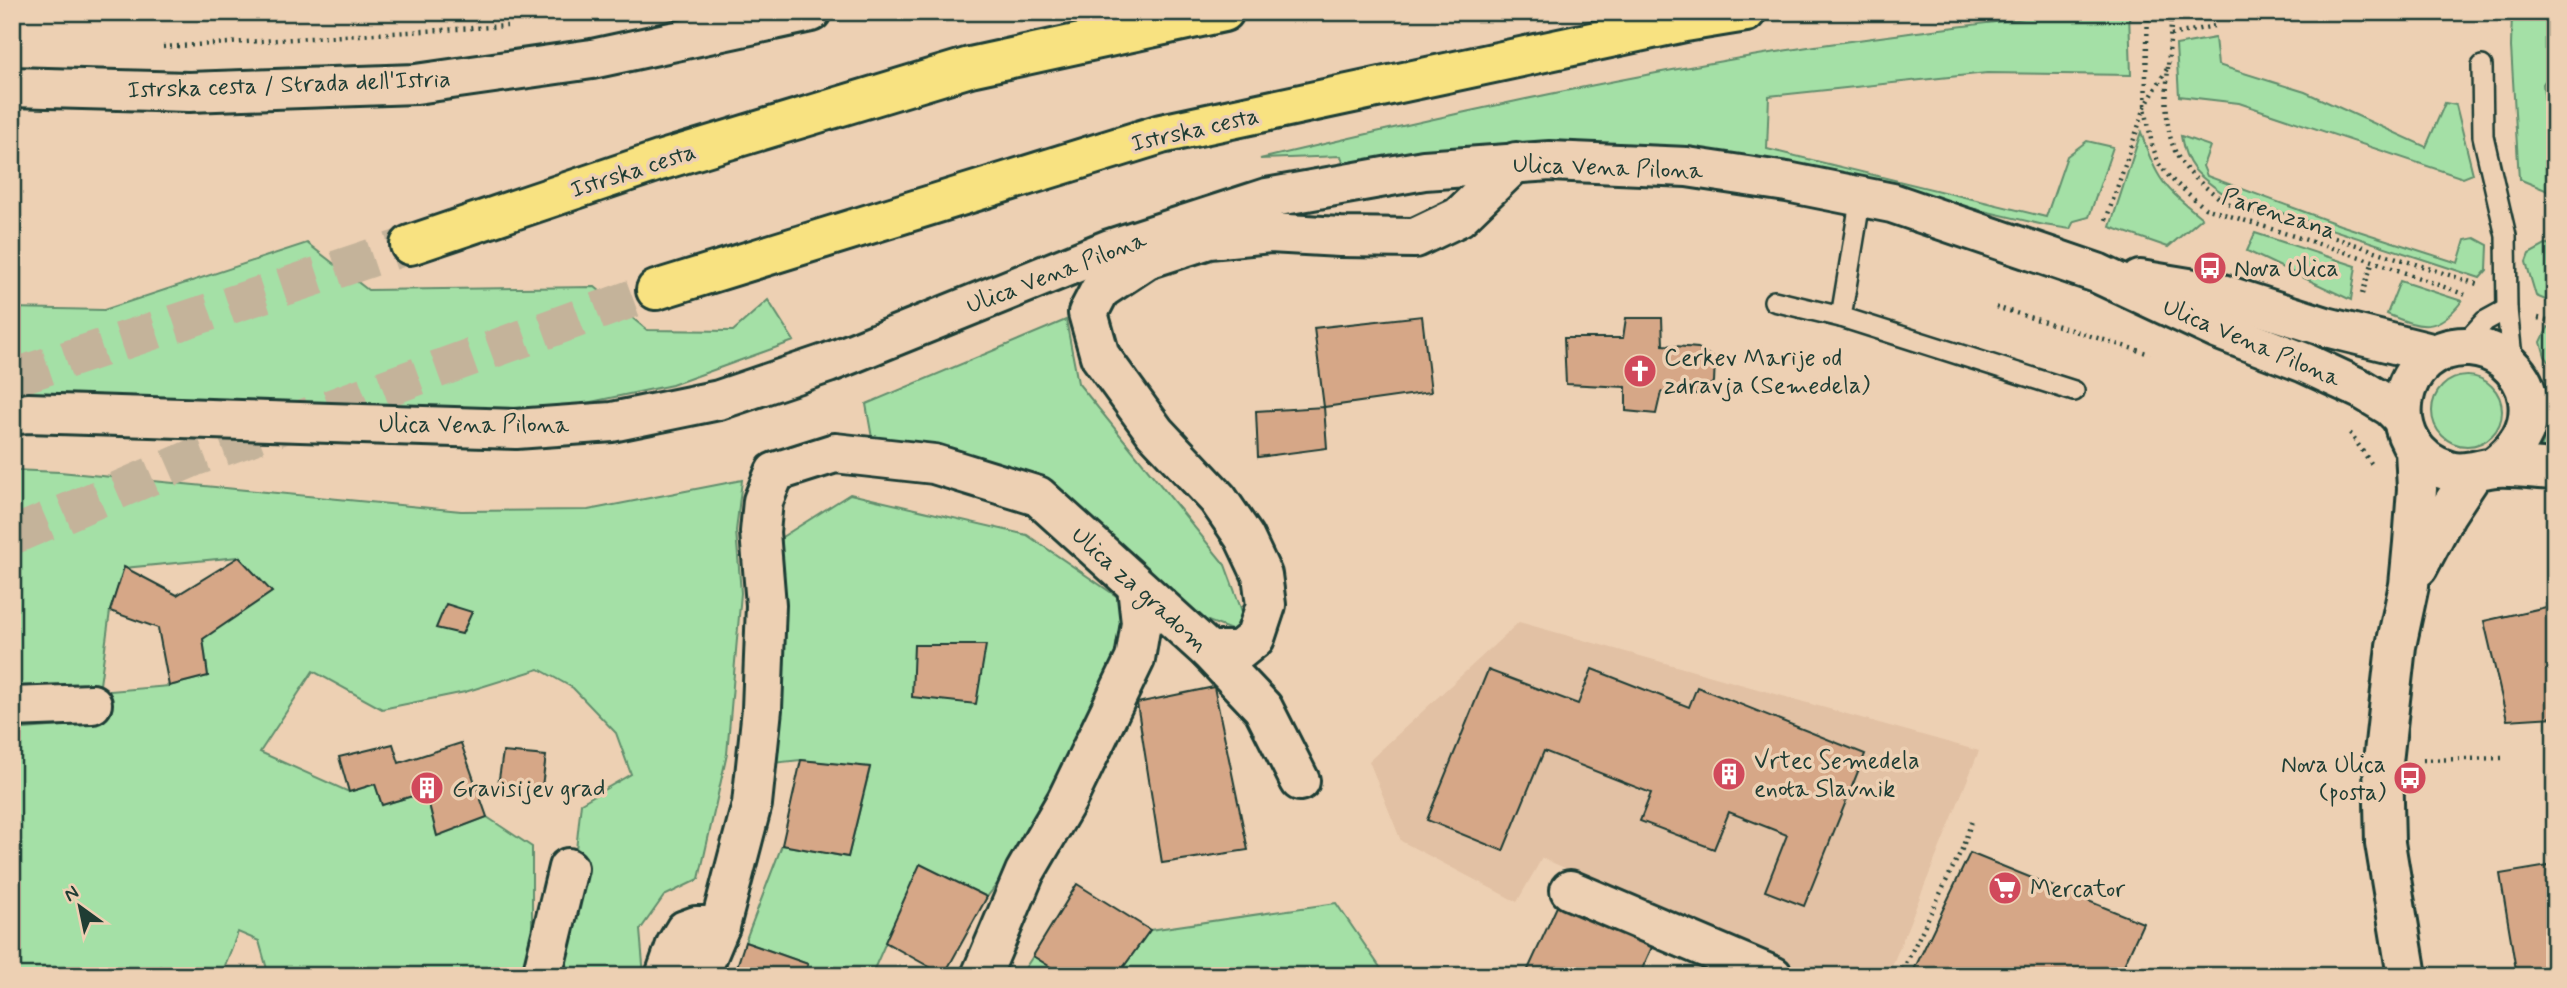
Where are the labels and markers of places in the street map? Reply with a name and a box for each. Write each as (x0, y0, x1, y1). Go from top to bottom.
bus stop icon: Nova Ulica (2191, 249, 2229, 287)
place label: Nova Ulica (2234, 254, 2339, 285)
place label: Cerkev Marije od zdravja (Semedela) (1664, 343, 1870, 402)
church icon: Cerkev Marije od zdravja (Semedela) (1621, 352, 1659, 390)
place label: Vrtec Semedela enota Slavnik (1754, 746, 1920, 805)
place label: Nova Ulica (posta) (2281, 750, 2386, 809)
building icon: Vrtec Semedela enota Slavnik (1710, 755, 1748, 793)
bus stop icon: Nova Ulica (posta) (2391, 759, 2429, 797)
building icon: Gravisijev grad (408, 769, 446, 807)
place label: Gravisijev grad (452, 774, 605, 805)
supermarket icon: Mercator (1986, 869, 2024, 907)
place label: Mercator (2030, 874, 2125, 905)

